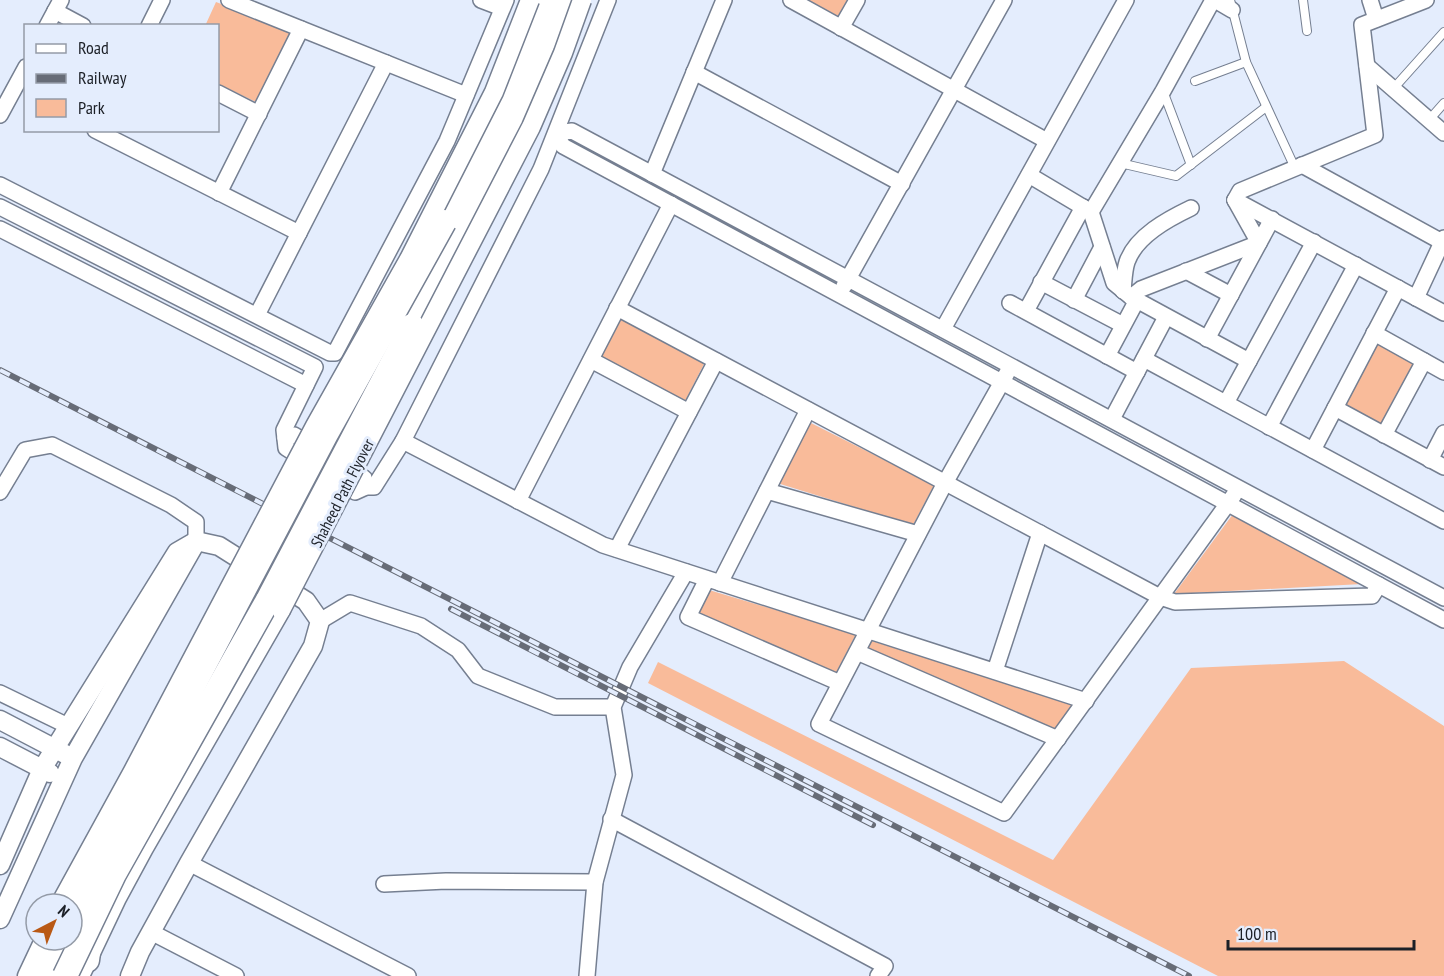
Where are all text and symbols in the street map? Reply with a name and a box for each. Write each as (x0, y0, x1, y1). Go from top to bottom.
legend (24, 24, 219, 132)
text: Road (78, 36, 109, 59)
text: Railway (78, 66, 127, 89)
text: Park (78, 96, 105, 119)
street label: Shaheed Path Flyover (306, 435, 378, 551)
north arrow (24, 892, 84, 952)
text: N (54, 901, 74, 921)
scale bar (1228, 913, 1414, 951)
text: 100 m (1237, 922, 1277, 945)

